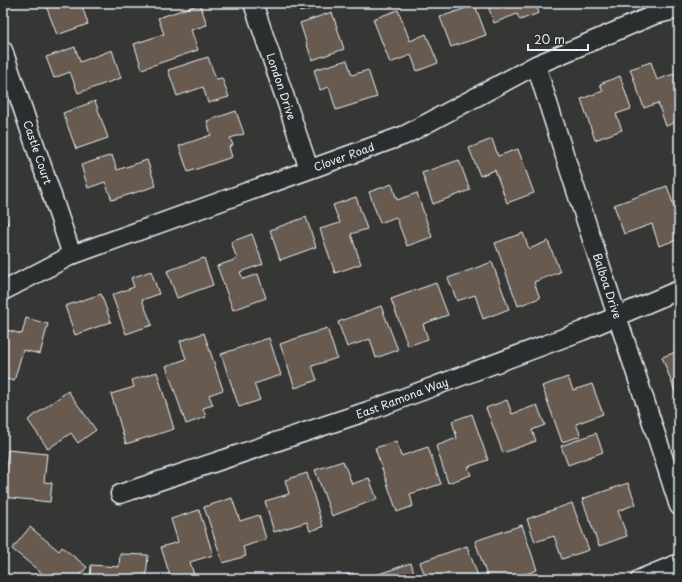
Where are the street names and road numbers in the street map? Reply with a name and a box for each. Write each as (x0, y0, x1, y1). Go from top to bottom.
street label: London Drive (262, 50, 301, 122)
street label: Castle Court (19, 118, 57, 187)
street label: Clover Road (311, 138, 377, 175)
street label: Balboa Drive (589, 251, 626, 321)
street label: East Ramona Way (354, 373, 451, 422)

